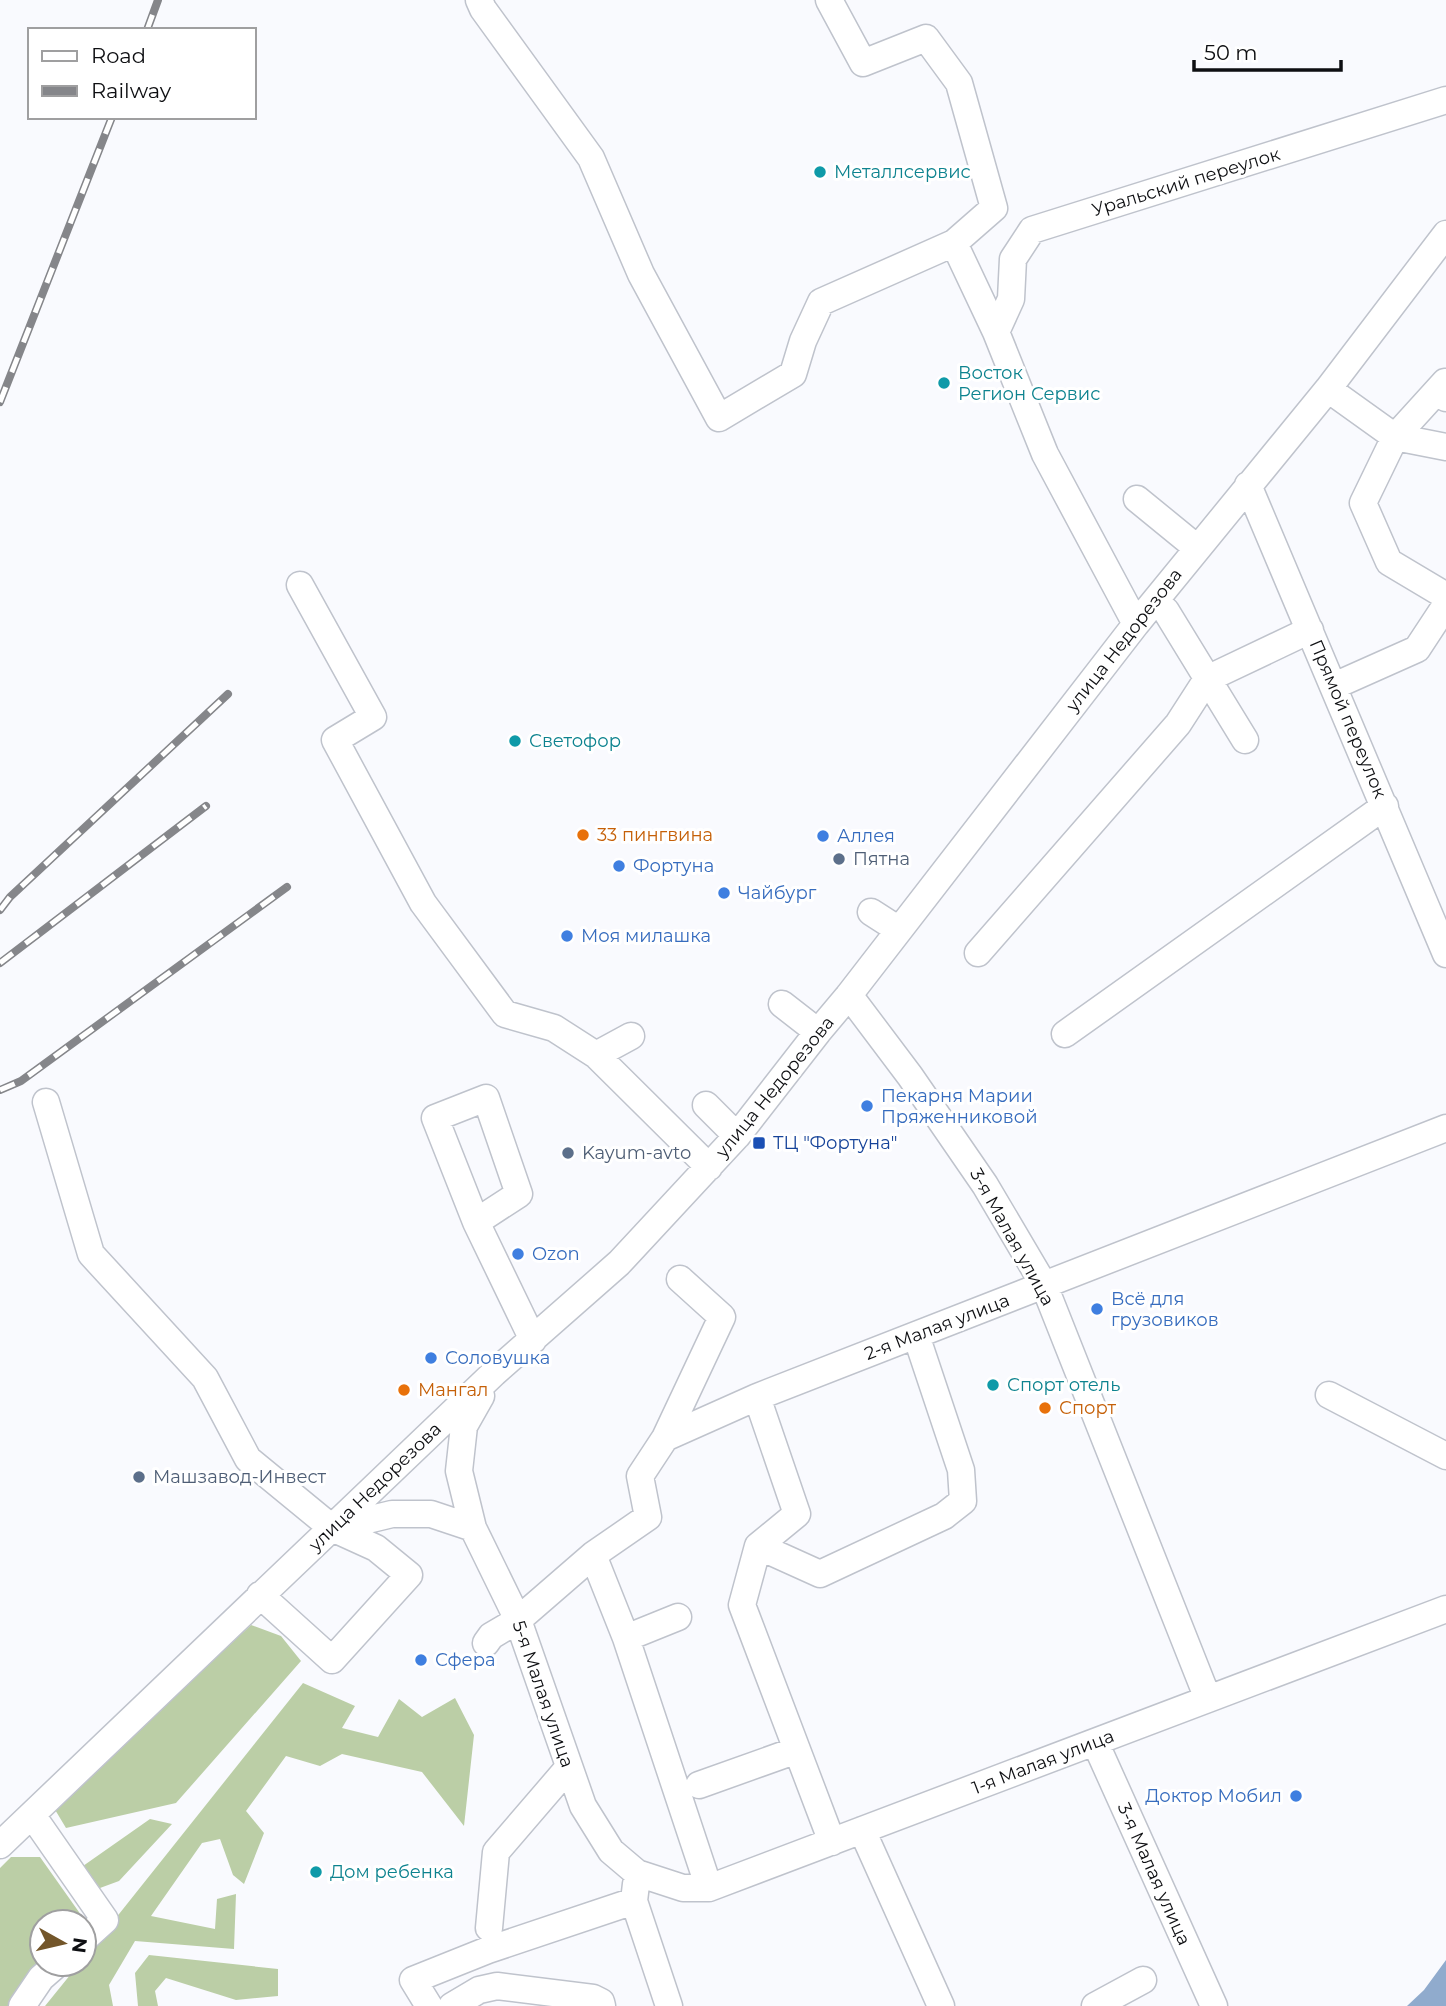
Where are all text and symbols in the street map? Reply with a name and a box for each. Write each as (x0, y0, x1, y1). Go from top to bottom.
legend (28, 28, 256, 119)
scale bar (1194, 28, 1341, 72)
text: 50 m (1204, 40, 1258, 65)
text: Road (91, 43, 146, 68)
text: Railway (91, 78, 172, 103)
street label: Уральский переулок (1089, 143, 1283, 221)
place label: Металлсервис (834, 161, 971, 183)
marker: Металлсервис (812, 164, 828, 180)
place label: Восток Регион Сервис (958, 362, 1100, 405)
marker: Восток Регион Сервис (936, 375, 952, 391)
street label: улица Недорезова (1061, 564, 1187, 717)
street label: Прямой переулок (1305, 636, 1392, 802)
place label: Светофор (529, 730, 621, 752)
marker: Светофор (507, 733, 523, 749)
place label: 33 пингвина (597, 824, 713, 846)
place label: Аллея (837, 825, 895, 847)
marker: 33 пингвина (575, 827, 591, 843)
marker: Аллея (815, 828, 831, 844)
place label: Пятна (853, 848, 910, 870)
marker: Пятна (831, 851, 847, 867)
place label: Фортуна (633, 855, 714, 877)
marker: Фортуна (611, 858, 627, 874)
place label: Чайбург (738, 882, 817, 904)
marker: Чайбург (716, 885, 732, 901)
place label: Моя милашка (581, 925, 711, 947)
marker: Моя милашка (559, 928, 575, 944)
street label: улица Недорезова (711, 1012, 839, 1163)
place label: Пекарня Марии Пряженниковой (881, 1085, 1038, 1128)
marker: Пекарня Марии Пряженниковой (859, 1098, 875, 1114)
place label: ТЦ "Фортуна" (773, 1132, 897, 1154)
marker: ТЦ "Фортуна" (751, 1135, 767, 1151)
place label: Kayum-avto (582, 1142, 691, 1164)
marker: Kayum-avto (560, 1145, 576, 1161)
street label: 3-я Малая улица (965, 1164, 1059, 1310)
place label: Ozon (532, 1243, 580, 1265)
marker: Ozon (510, 1246, 526, 1262)
place label: Всё для грузовиков (1111, 1288, 1219, 1331)
street label: 2-я Малая улица (861, 1289, 1013, 1365)
marker: Всё для грузовиков (1089, 1301, 1105, 1317)
place label: Соловушка (445, 1347, 550, 1369)
marker: Соловушка (423, 1350, 439, 1366)
place label: Спорт отель (1007, 1374, 1120, 1396)
marker: Спорт отель (985, 1377, 1001, 1393)
place label: Мангал (418, 1379, 488, 1401)
marker: Мангал (396, 1382, 412, 1398)
place label: Спорт (1059, 1397, 1116, 1419)
marker: Спорт (1037, 1400, 1053, 1416)
street label: улица Недорезова (303, 1418, 446, 1557)
place label: Машзавод-Инвест (153, 1466, 327, 1488)
marker: Машзавод-Инвест (131, 1469, 147, 1485)
street label: 5-я Малая улица (508, 1618, 578, 1770)
place label: Сфера (435, 1649, 496, 1671)
marker: Сфера (413, 1652, 429, 1668)
street label: 1-я Малая улица (969, 1725, 1117, 1799)
place label: Доктор Мобил (1145, 1785, 1282, 1807)
marker: Доктор Мобил (1288, 1788, 1304, 1804)
street label: 3-я Малая улица (1113, 1799, 1195, 1949)
place label: Дом ребенка (330, 1861, 454, 1883)
marker: Дом ребенка (308, 1864, 324, 1880)
north arrow (28, 1908, 98, 1978)
text: N (67, 1936, 92, 1955)

